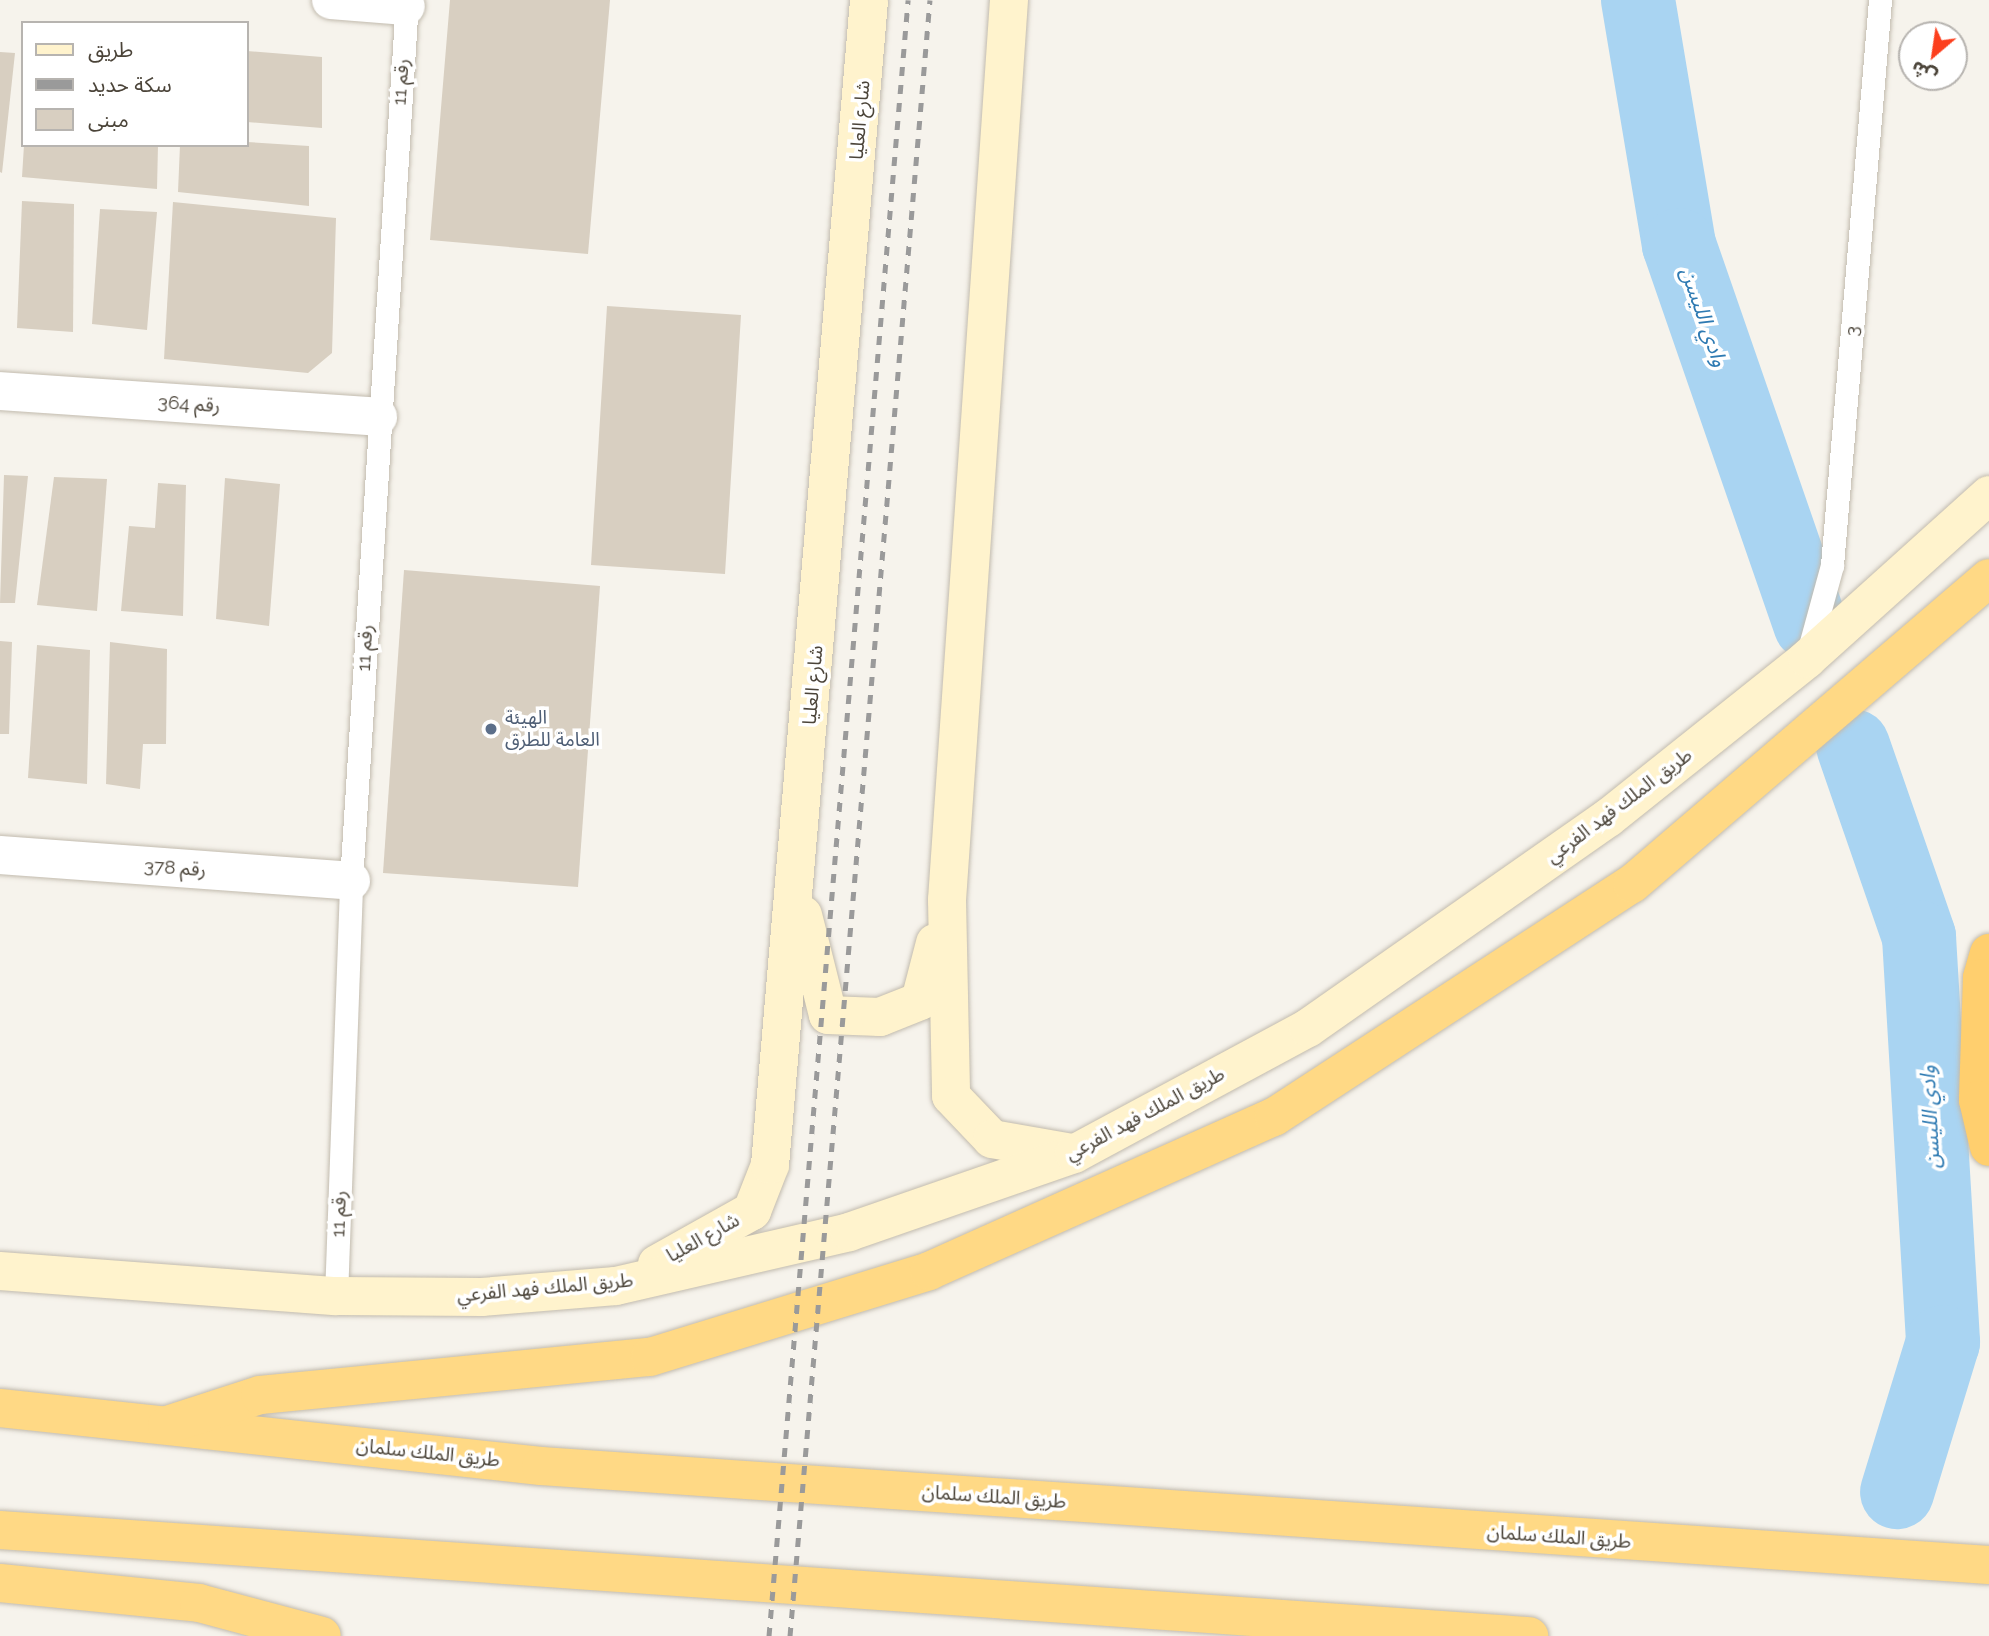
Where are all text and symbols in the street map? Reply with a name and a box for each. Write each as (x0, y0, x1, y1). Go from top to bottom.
legend (21, 21, 248, 147)
north arrow (1898, 21, 1968, 91)
text: طريق (88, 37, 133, 62)
text: ش (1907, 57, 1941, 89)
street label: رقم 11 (388, 58, 414, 106)
text: سكة حديد (88, 72, 172, 97)
street label: شارع العليا (845, 79, 875, 161)
text: مبنى (88, 107, 129, 132)
water label: وادي الليسن (1675, 264, 1733, 370)
street label: 3 (1840, 325, 1864, 337)
street label: رقم 364 (157, 390, 221, 418)
street label: رقم 11 (352, 624, 378, 672)
street label: شارع العليا (798, 644, 828, 726)
place label: الهيئة العامة للطرق (505, 707, 600, 751)
marker: الهيئة العامة للطرق (483, 721, 499, 737)
street label: طريق الملك فهد الفرعي (1542, 744, 1696, 868)
street label: رقم 378 (143, 854, 207, 882)
street label: طريق الملك فهد الفرعي (1062, 1062, 1228, 1166)
water label: وادي الليسن (1915, 1065, 1945, 1169)
street label: رقم 11 (327, 1190, 351, 1238)
street label: شارع العليا (663, 1209, 743, 1267)
street label: طريق الملك فهد الفرعي (456, 1269, 634, 1307)
street label: طريق الملك سلمان (355, 1434, 501, 1472)
street label: طريق الملك سلمان (921, 1481, 1067, 1513)
street label: طريق الملك سلمان (1486, 1521, 1632, 1553)

